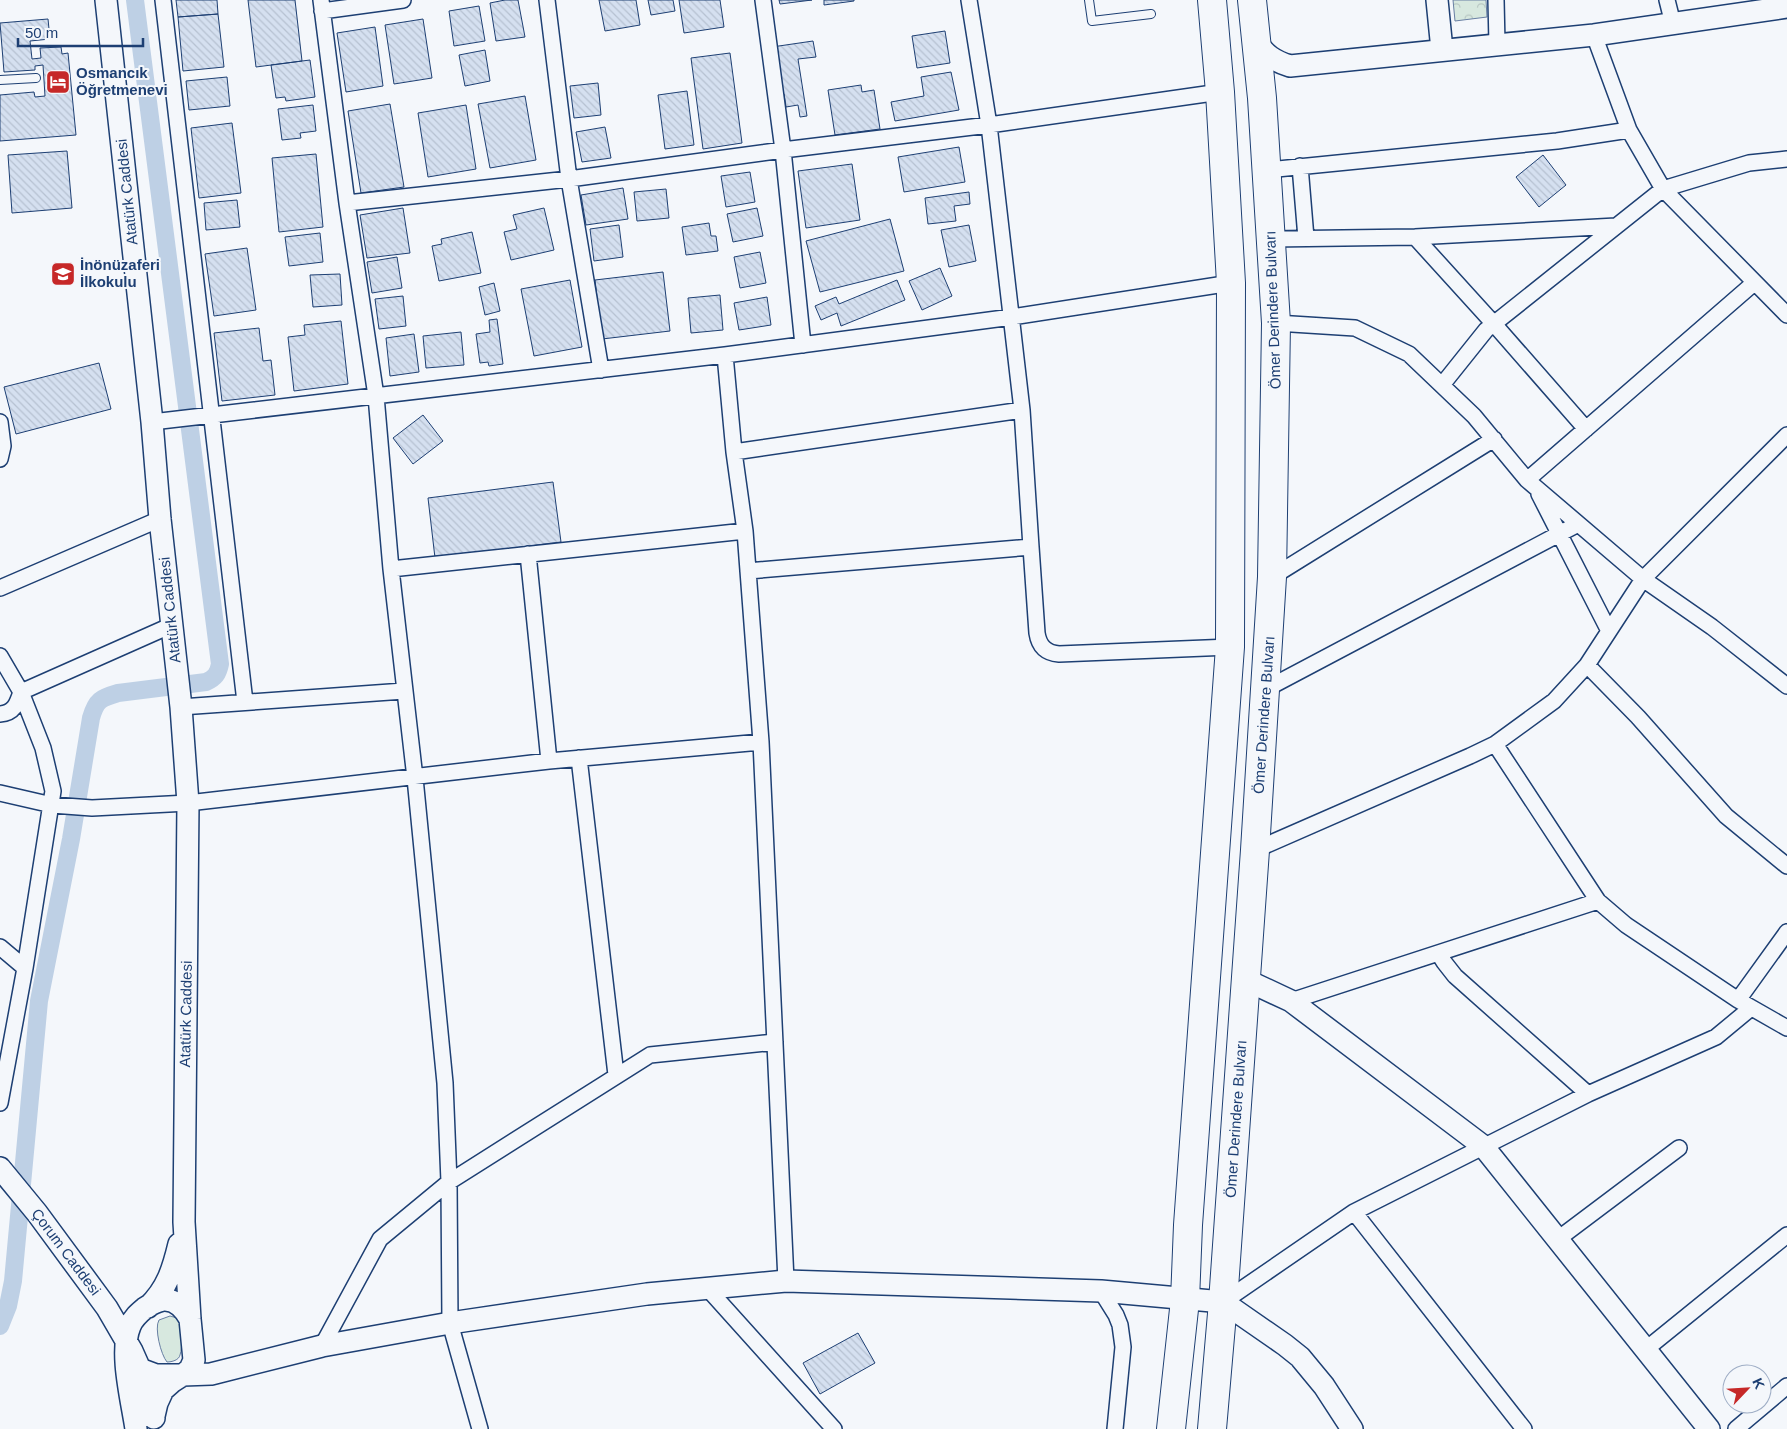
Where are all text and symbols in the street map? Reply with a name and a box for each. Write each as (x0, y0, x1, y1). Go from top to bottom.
scale bar (18, 15, 142, 47)
text: 50 m (25, 24, 58, 41)
place label: Osmancık Öğretmenevi (76, 64, 168, 98)
hotel icon: Osmancık Öğretmenevi (45, 69, 71, 95)
street label: Atatürk Caddesi (112, 138, 141, 246)
street label: Ömer Derindere Bulvarı (1261, 231, 1284, 389)
place label: İnönüzaferi İlkokulu (80, 256, 160, 290)
school or university icon: İnönüzaferi İlkokulu (50, 261, 76, 287)
street label: Atatürk Caddesi (155, 556, 184, 664)
street label: Ömer Derindere Bulvarı (1249, 635, 1278, 795)
street label: Atatürk Caddesi (176, 960, 195, 1067)
street label: Ömer Derindere Bulvarı (1221, 1039, 1250, 1199)
street label: Çorum Caddesi (28, 1205, 105, 1298)
north arrow (1722, 1364, 1772, 1414)
text: K (1749, 1376, 1768, 1391)

